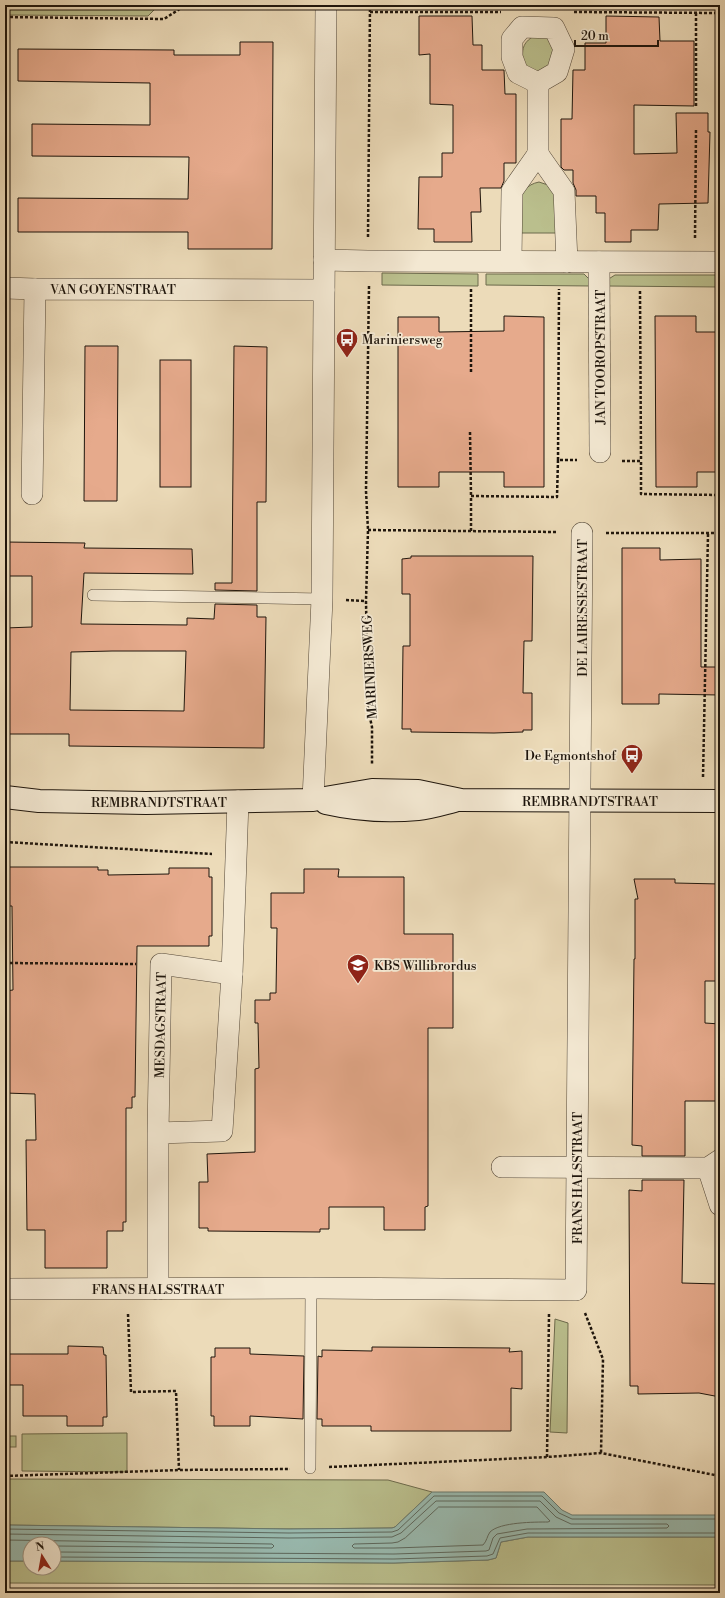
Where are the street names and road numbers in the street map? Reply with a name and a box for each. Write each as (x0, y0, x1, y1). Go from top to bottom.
street label: VAN GOYENSTRAAT (49, 282, 176, 298)
street label: JAN TOOROPSTRAAT (593, 289, 609, 426)
street label: DE LAIRESSESTRAAT (575, 539, 591, 677)
street label: MARINIERSWEG (359, 614, 381, 719)
street label: REMBRANDTSTRAAT (522, 794, 658, 810)
street label: REMBRANDTSTRAAT (91, 795, 227, 811)
street label: MESDAGSTRAAT (152, 972, 170, 1078)
street label: FRANS HALSSTRAAT (570, 1112, 586, 1244)
street label: FRANS HALSSTRAAT (92, 1282, 224, 1298)

